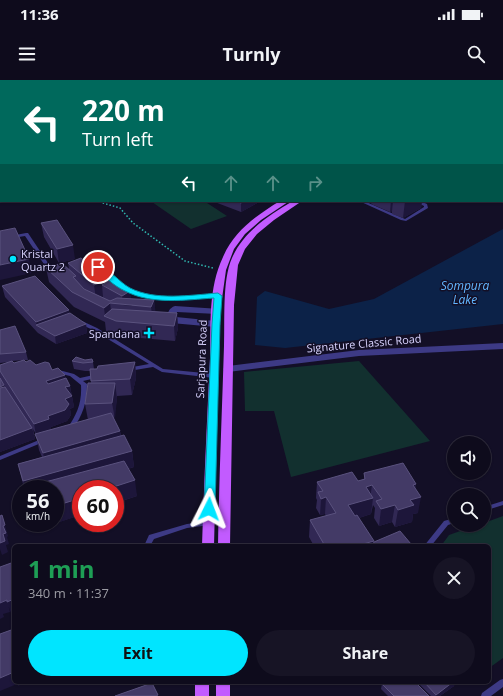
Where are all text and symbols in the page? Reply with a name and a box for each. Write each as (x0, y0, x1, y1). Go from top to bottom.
text: 11:36 (20, 4, 59, 24)
text: Turnly (223, 42, 281, 66)
icon: menu (16, 43, 38, 65)
icon: search (465, 43, 487, 65)
text: 220 m (82, 91, 165, 129)
icon: left (16, 96, 68, 148)
text: Turn left (82, 127, 153, 151)
icon: left (178, 172, 200, 194)
icon: ahead (220, 172, 242, 194)
icon: ahead (262, 172, 284, 194)
icon: right (304, 172, 326, 194)
place label: Kristal Quartz 2 (21, 246, 65, 274)
pin (81, 250, 115, 284)
marker: Kristal Quartz 2 (8, 254, 18, 264)
icon: arrive (87, 256, 109, 278)
water label: Sompura Lake (441, 277, 490, 308)
street label: Sarjapura Road (192, 319, 210, 399)
place label: Spandana (89, 326, 140, 341)
marker: Spandana (143, 327, 155, 339)
street label: Signature Classic Road (306, 331, 422, 355)
map controls (447, 436, 491, 532)
button: sound (447, 436, 491, 480)
speed limit sign: 60 (72, 480, 124, 532)
text: 56 (27, 487, 49, 514)
position arrow (188, 488, 230, 530)
button: search (447, 488, 491, 532)
text: km/h (26, 509, 50, 523)
text: 1 min (28, 552, 95, 585)
button: close (433, 557, 475, 599)
text: 340 m · 11:37 (28, 584, 109, 602)
button: Exit (28, 630, 248, 676)
button: Share (256, 630, 475, 676)

